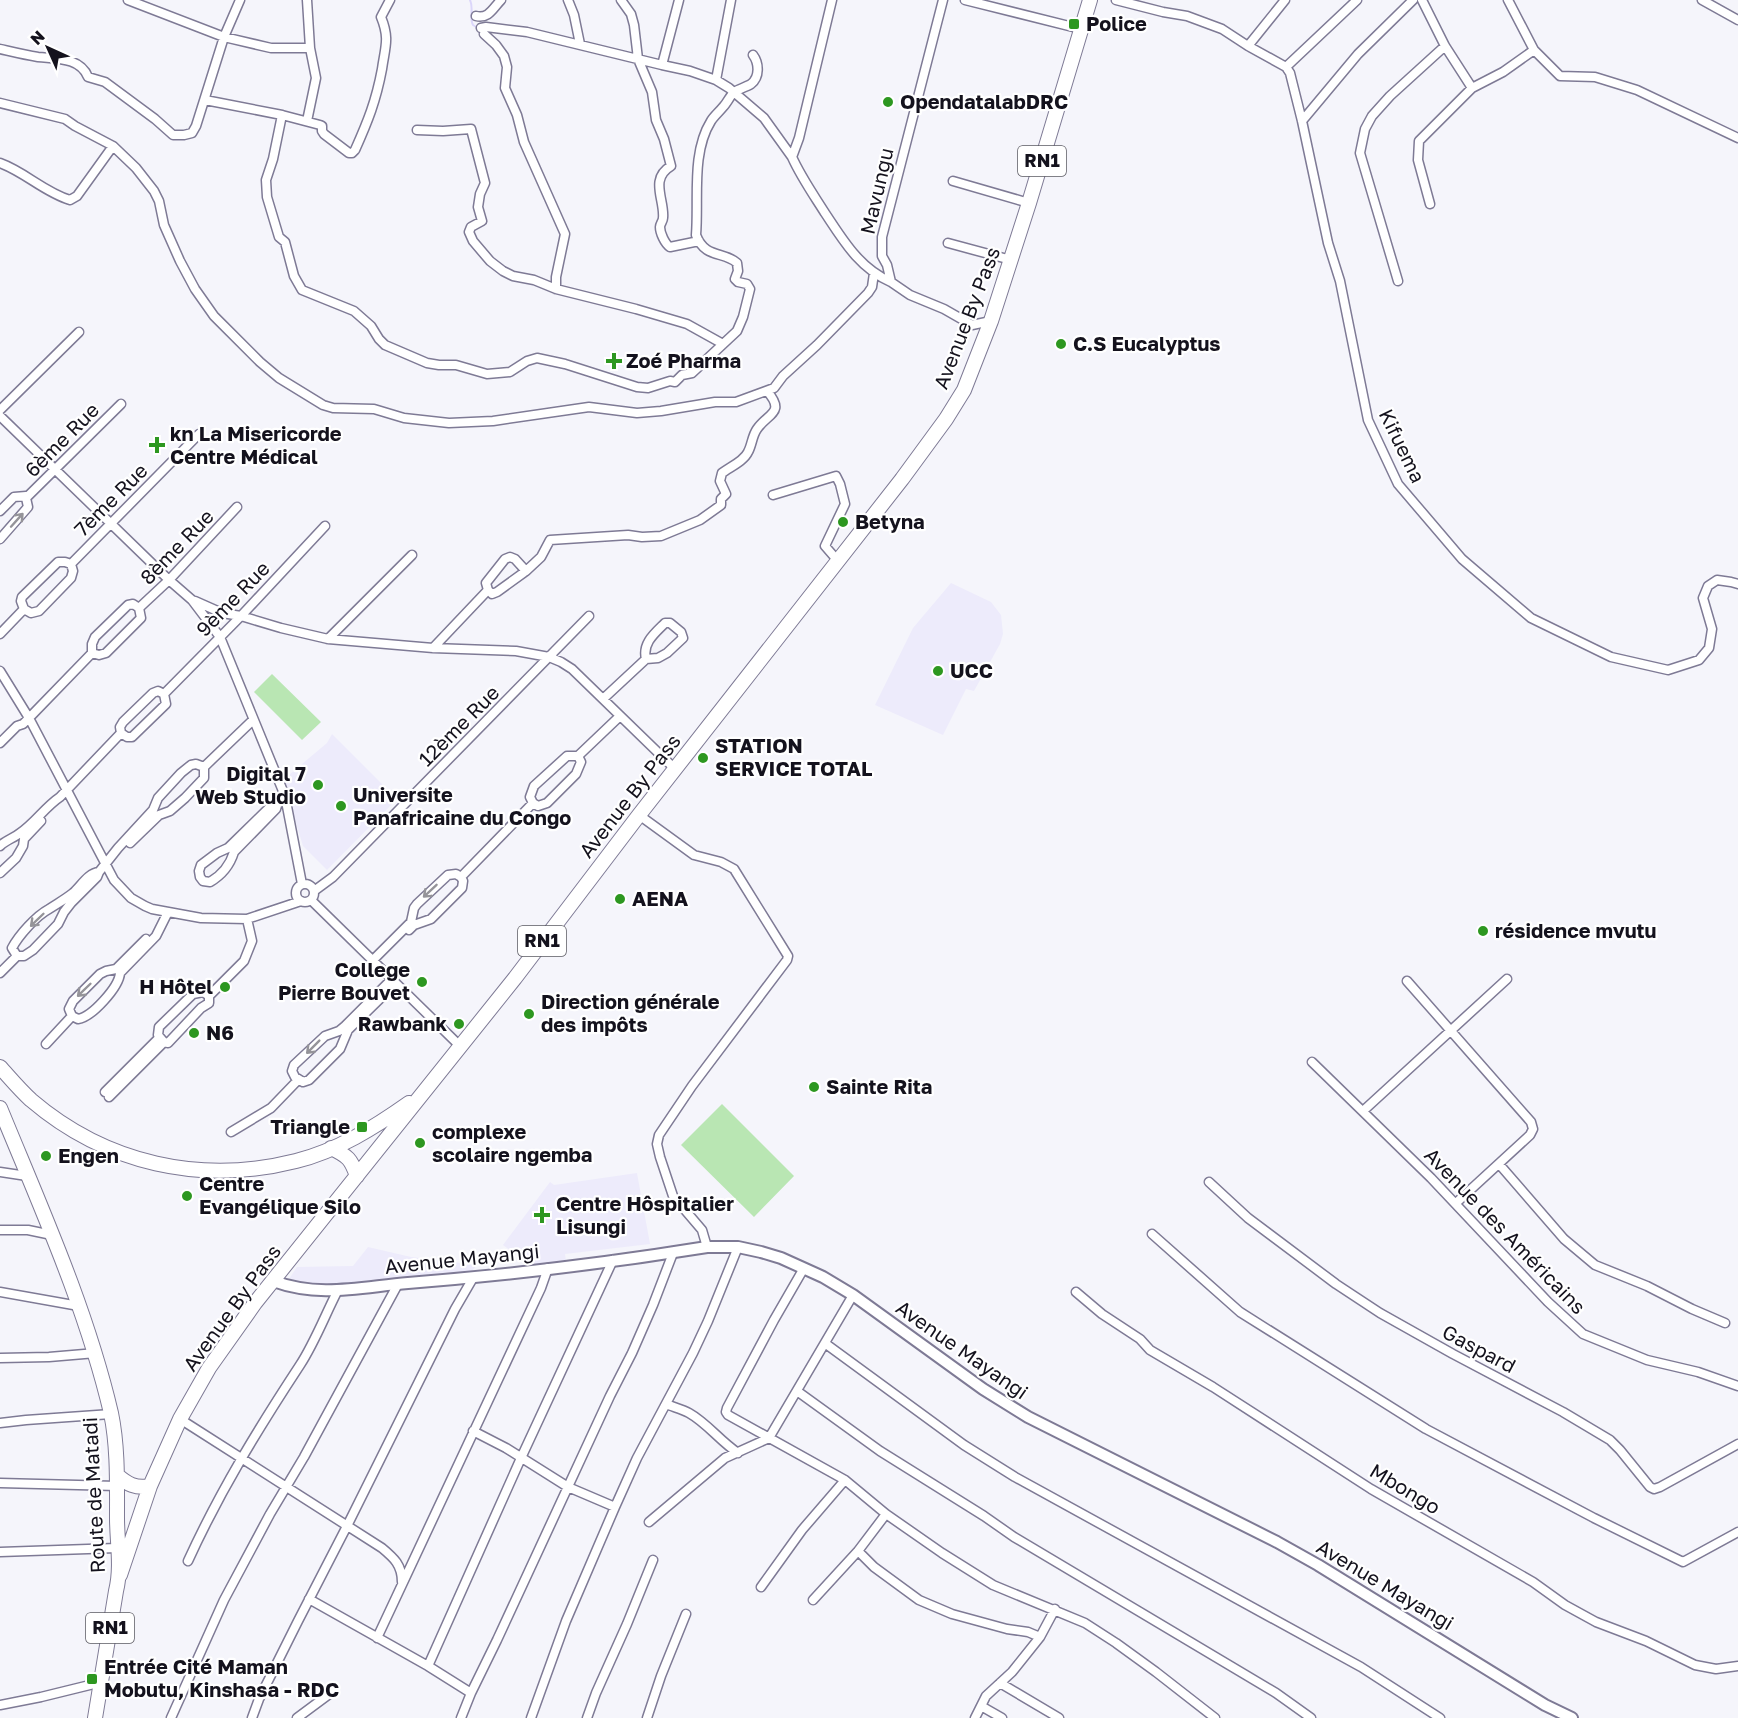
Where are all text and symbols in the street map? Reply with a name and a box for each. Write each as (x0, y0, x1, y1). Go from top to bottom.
place label: Police (1086, 11, 1147, 35)
marker: Police (1067, 17, 1081, 31)
north arrow (18, 18, 78, 78)
text: N (26, 26, 49, 49)
place label: OpendatalabDRC (900, 89, 1068, 113)
marker: OpendatalabDRC (881, 95, 895, 109)
street label: Mavungu (854, 145, 898, 236)
road number: RN1 (1018, 146, 1066, 176)
street label: Avenue By Pass (928, 243, 1004, 392)
place label: C.S Eucalyptus (1073, 331, 1221, 355)
marker: C.S Eucalyptus (1054, 337, 1068, 351)
place label: Zoé Pharma (626, 348, 741, 372)
marker: Zoé Pharma (607, 354, 621, 368)
street label: 6ème Rue (19, 397, 103, 481)
street label: Kifuema (1375, 405, 1431, 486)
place label: kn La Misericorde Centre Médical (170, 421, 342, 468)
marker: kn La Misericorde Centre Médical (148, 436, 166, 454)
street label: 7ème Rue (69, 458, 152, 541)
street label: 8ème Rue (135, 504, 218, 589)
place label: Betyna (855, 509, 925, 533)
one-way arrow (10, 513, 24, 528)
marker: Betyna (836, 515, 850, 529)
street label: 9ème Rue (191, 556, 274, 641)
place label: UCC (950, 658, 993, 682)
marker: UCC (931, 664, 945, 678)
street label: 12ème Rue (413, 680, 504, 771)
street label: Avenue By Pass (573, 729, 685, 862)
place label: STATION SERVICE TOTAL (715, 733, 872, 780)
marker: STATION SERVICE TOTAL (696, 751, 710, 765)
place label: Digital 7 Web Studio (195, 761, 306, 808)
marker: Digital 7 Web Studio (311, 778, 325, 792)
place label: Universite Panafricaine du Congo (353, 782, 571, 829)
marker: Universite Panafricaine du Congo (334, 799, 348, 813)
one-way arrow (423, 884, 438, 898)
place label: AENA (632, 886, 688, 910)
marker: AENA (613, 892, 627, 906)
one-way arrow (29, 912, 44, 927)
place label: résidence mvutu (1495, 918, 1656, 942)
marker: résidence mvutu (1476, 924, 1490, 938)
road number: RN1 (518, 926, 566, 956)
place label: College Pierre Bouvet (278, 957, 410, 1004)
place label: H Hôtel (139, 974, 213, 998)
marker: College Pierre Bouvet (415, 975, 429, 989)
marker: H Hôtel (218, 980, 232, 994)
one-way arrow (77, 982, 92, 997)
place label: Direction générale des impôts (541, 989, 720, 1036)
marker: Direction générale des impôts (522, 1007, 536, 1021)
place label: Rawbank (358, 1011, 447, 1035)
marker: Rawbank (452, 1017, 466, 1031)
place label: N6 (206, 1020, 234, 1044)
marker: N6 (187, 1026, 201, 1040)
one-way arrow (305, 1039, 320, 1054)
place label: Sainte Rita (826, 1074, 932, 1098)
marker: Sainte Rita (807, 1080, 821, 1094)
place label: Triangle (270, 1114, 350, 1138)
place label: complexe scolaire ngemba (432, 1119, 592, 1166)
marker: Triangle (355, 1120, 369, 1134)
marker: complexe scolaire ngemba (413, 1136, 427, 1150)
street label: Avenue des Américains (1420, 1142, 1591, 1318)
place label: Engen (58, 1143, 119, 1167)
marker: Engen (39, 1149, 53, 1163)
place label: Centre Evangélique Silo (199, 1171, 361, 1218)
marker: Centre Evangélique Silo (180, 1189, 194, 1203)
place label: Centre Hôspitalier Lisungi (556, 1191, 734, 1238)
marker: Centre Hôspitalier Lisungi (533, 1206, 551, 1224)
street label: Avenue Mayangi (383, 1238, 541, 1278)
street label: Avenue By Pass (177, 1240, 285, 1375)
street label: Avenue Mayangi (892, 1295, 1033, 1404)
street label: Gaspard (1439, 1319, 1520, 1377)
street label: Route de Matadi (77, 1416, 109, 1574)
street label: Mbongo (1366, 1458, 1445, 1519)
street label: Avenue Mayangi (1313, 1534, 1458, 1634)
road number: RN1 (86, 1613, 134, 1643)
place label: Entrée Cité Maman Mobutu, Kinshasa - RDC (104, 1654, 339, 1701)
marker: Entrée Cité Maman Mobutu, Kinshasa - RDC (85, 1672, 99, 1686)

